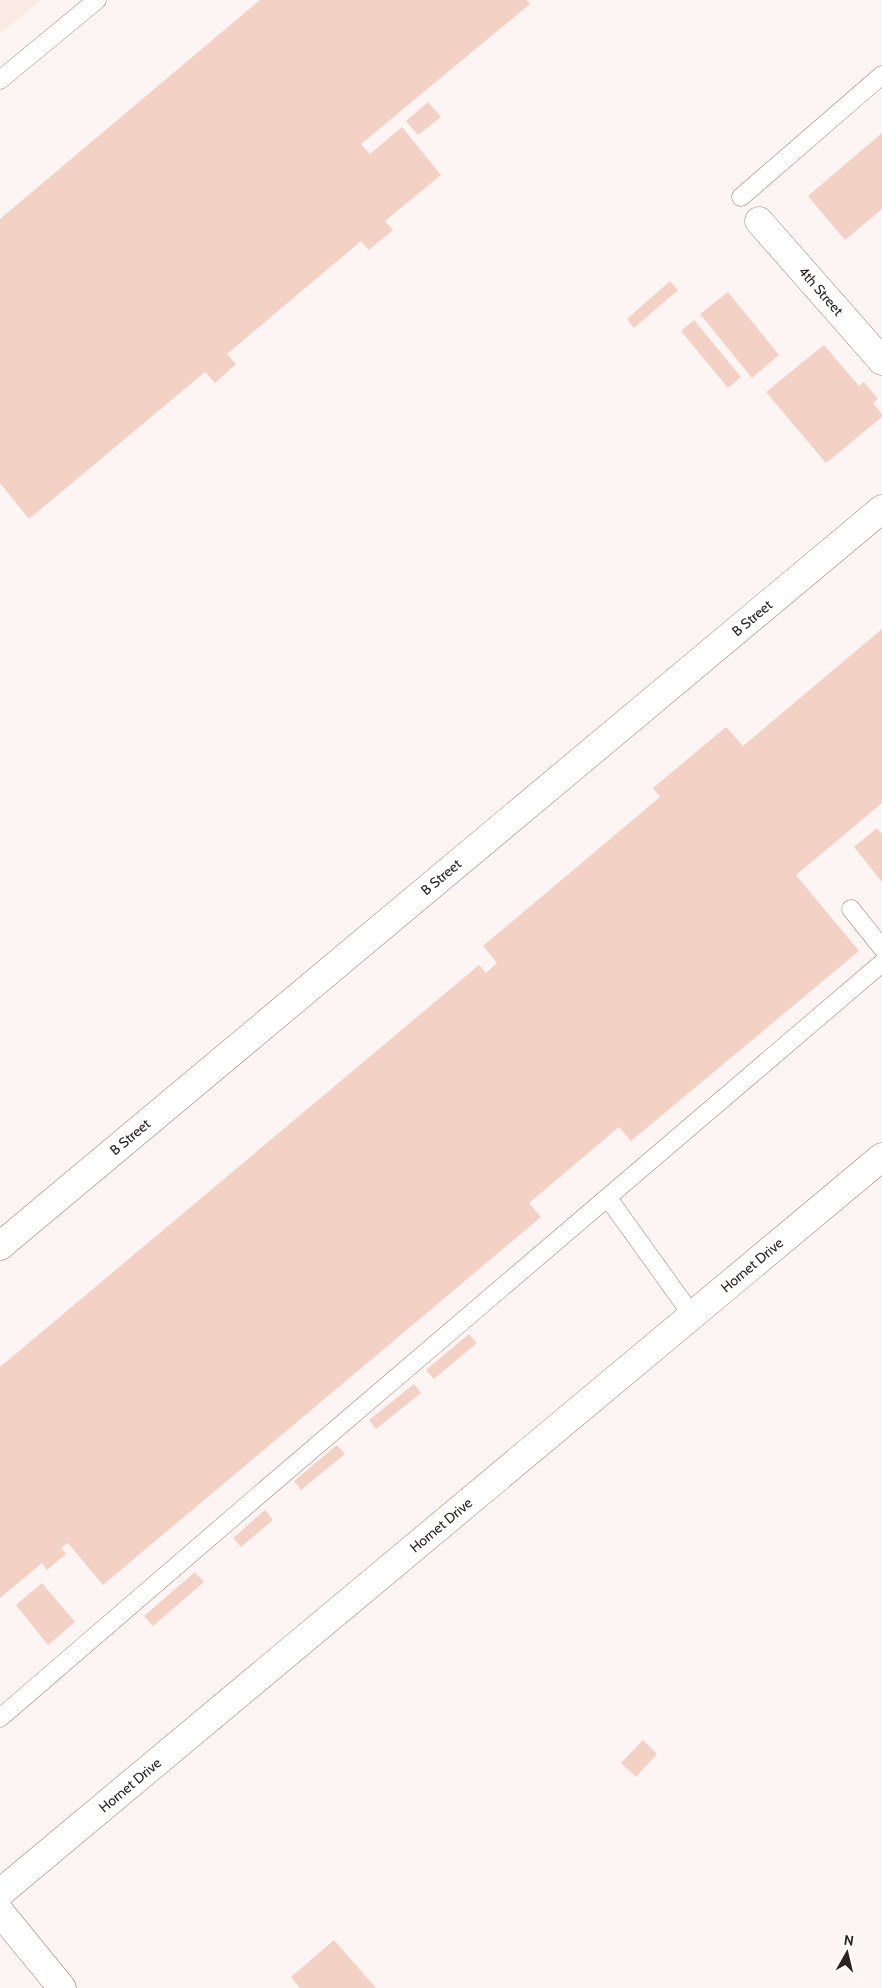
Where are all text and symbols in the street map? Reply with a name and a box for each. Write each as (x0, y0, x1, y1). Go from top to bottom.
street label: 4th Street (795, 263, 848, 320)
street label: B Street (728, 596, 776, 640)
street label: B Street (417, 855, 465, 899)
street label: B Street (106, 1115, 154, 1159)
street label: Hornet Drive (717, 1234, 787, 1296)
street label: Hornet Drive (406, 1494, 476, 1556)
street label: Hornet Drive (95, 1754, 165, 1816)
north arrow (822, 1928, 872, 1978)
text: N (843, 1931, 855, 1950)

